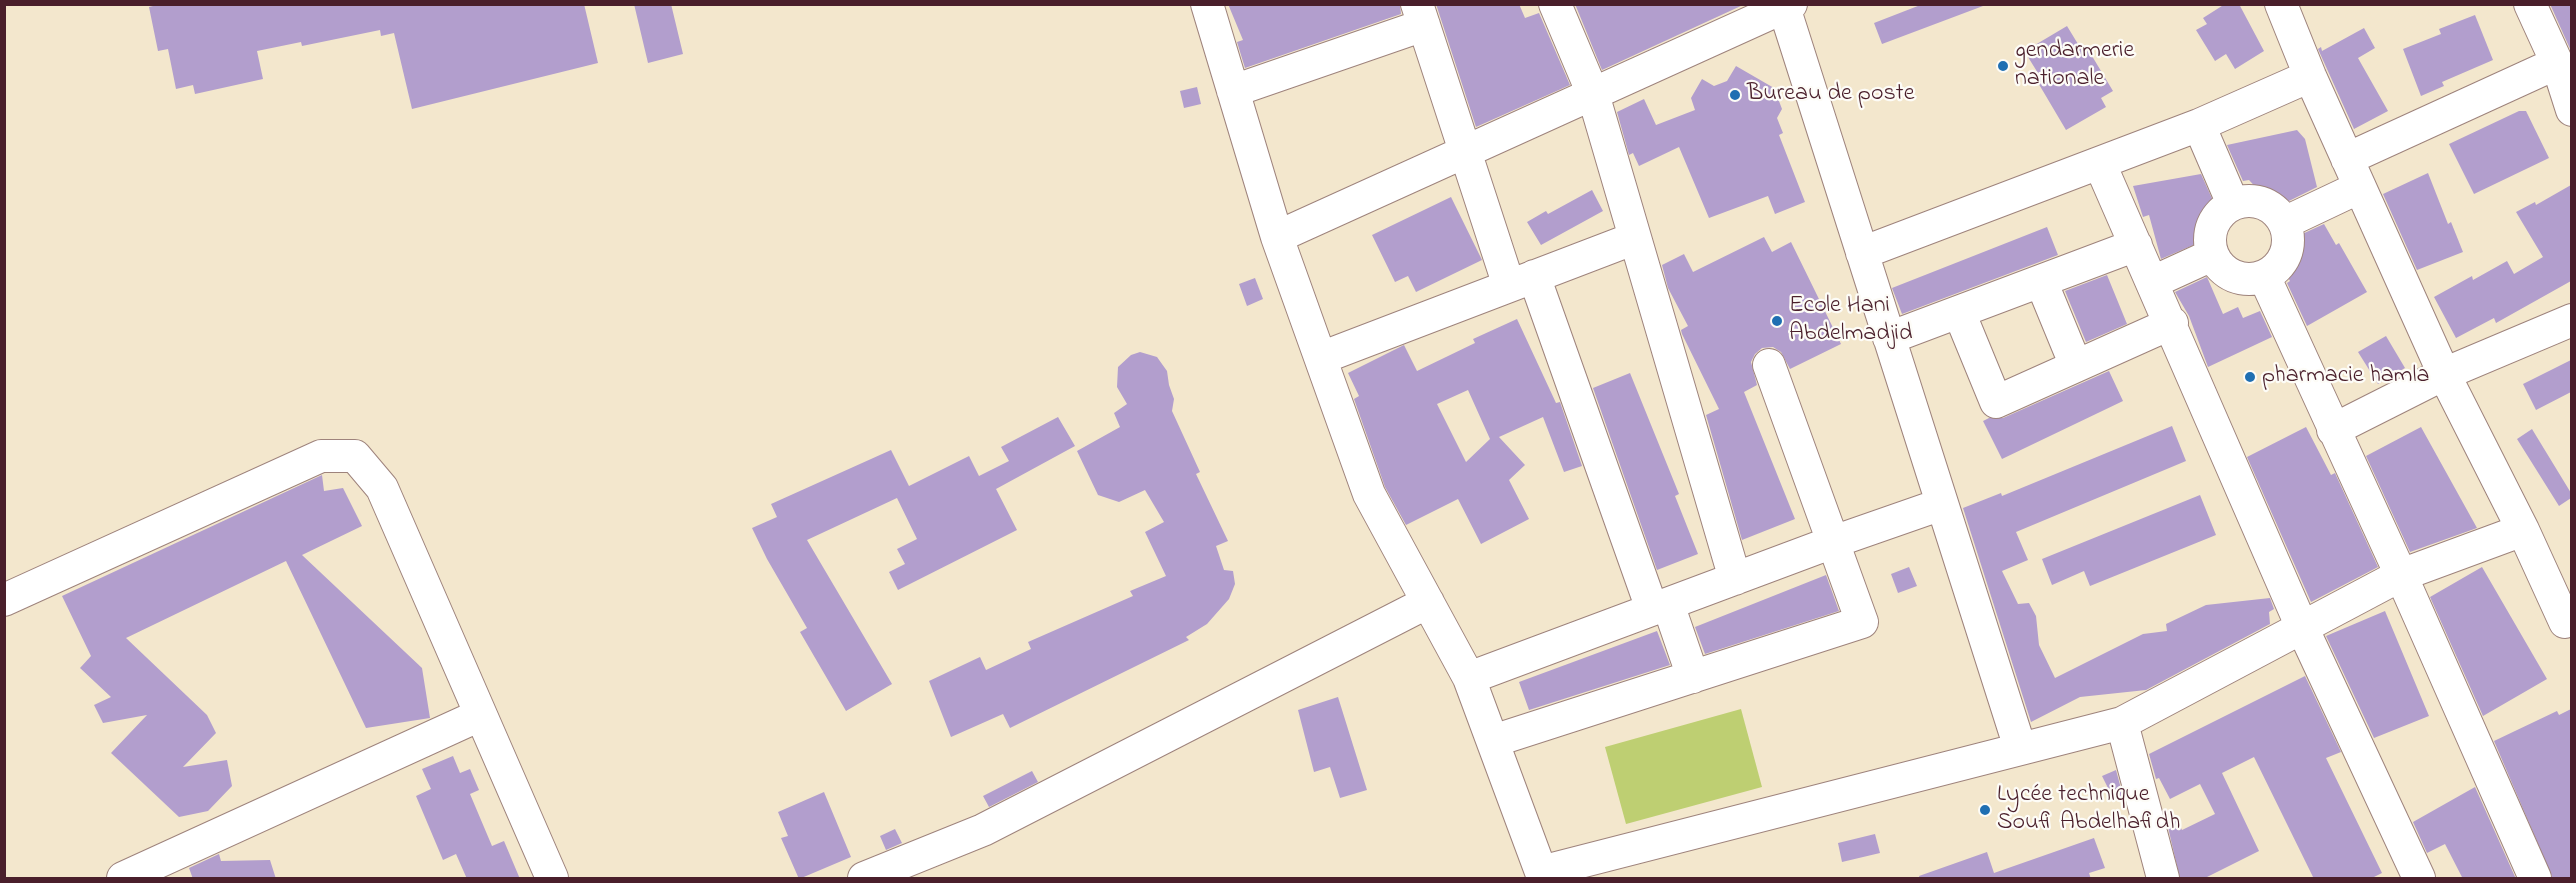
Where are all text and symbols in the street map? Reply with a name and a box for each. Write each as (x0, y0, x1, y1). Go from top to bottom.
place label: gendarmerie nationale (2015, 38, 2134, 94)
marker: gendarmerie nationale (1996, 59, 2010, 73)
place label: Bureau de poste (1747, 81, 1914, 109)
marker: Bureau de poste (1728, 88, 1742, 102)
place label: Ecole Hani Abdelmadjid (1789, 293, 1912, 349)
marker: Ecole Hani Abdelmadjid (1770, 314, 1784, 328)
place label: pharmacie hamla (2262, 363, 2429, 391)
marker: pharmacie hamla (2243, 370, 2257, 384)
place label: Lycée technique Soufi Abdelhafidh (1997, 782, 2180, 838)
marker: Lycée technique Soufi Abdelhafidh (1978, 803, 1992, 817)

